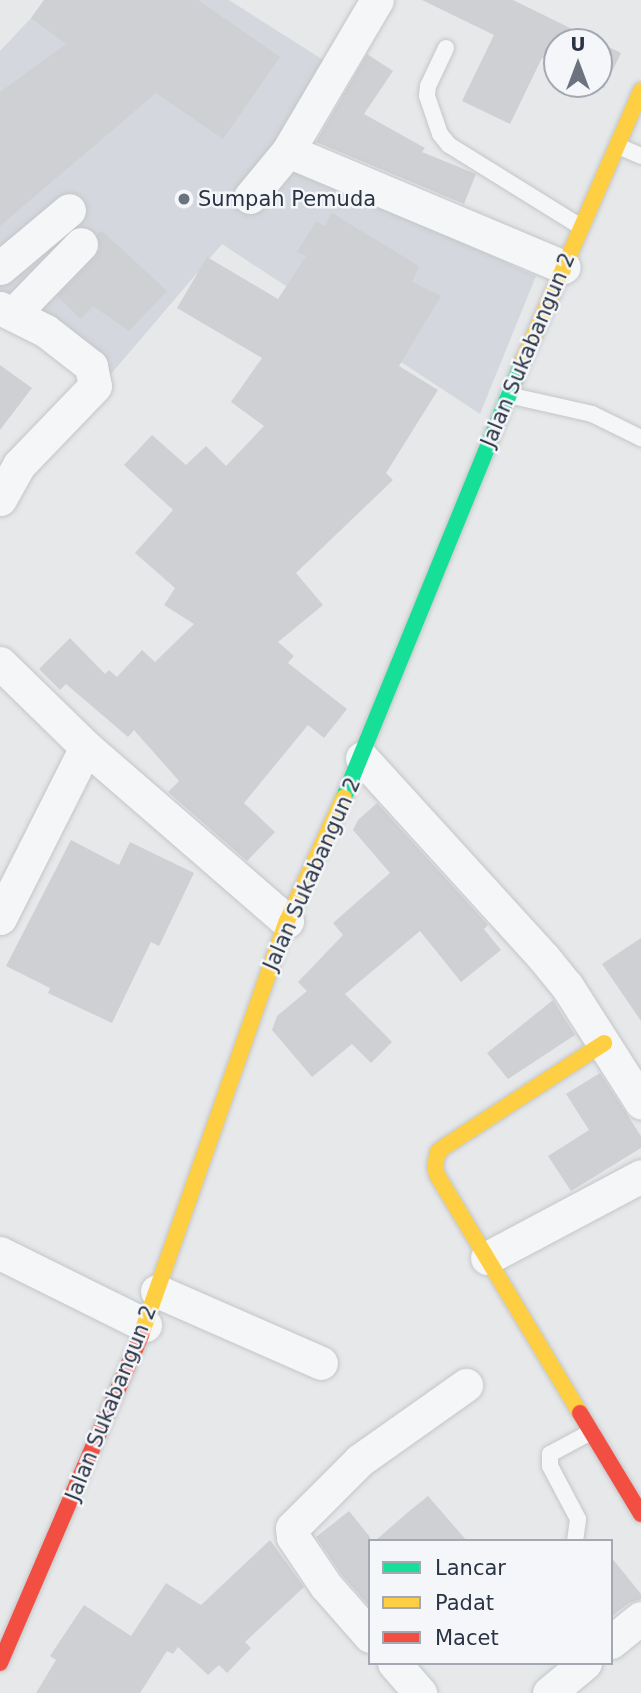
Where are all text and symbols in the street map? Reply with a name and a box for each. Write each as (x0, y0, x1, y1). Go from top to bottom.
north arrow (543, 28, 613, 98)
text: U (570, 33, 586, 55)
place label: Sumpah Pemuda (198, 186, 376, 212)
marker: Sumpah Pemuda (176, 191, 192, 207)
street label: Jalan Sukabangun 2 (476, 249, 580, 451)
street label: Jalan Sukabangun 2 (258, 774, 366, 974)
street label: Jalan Sukabangun 2 (60, 1302, 162, 1504)
legend (368, 1539, 613, 1665)
text: Lancar (435, 1556, 506, 1580)
text: Padat (435, 1591, 494, 1615)
text: Macet (435, 1626, 499, 1650)

